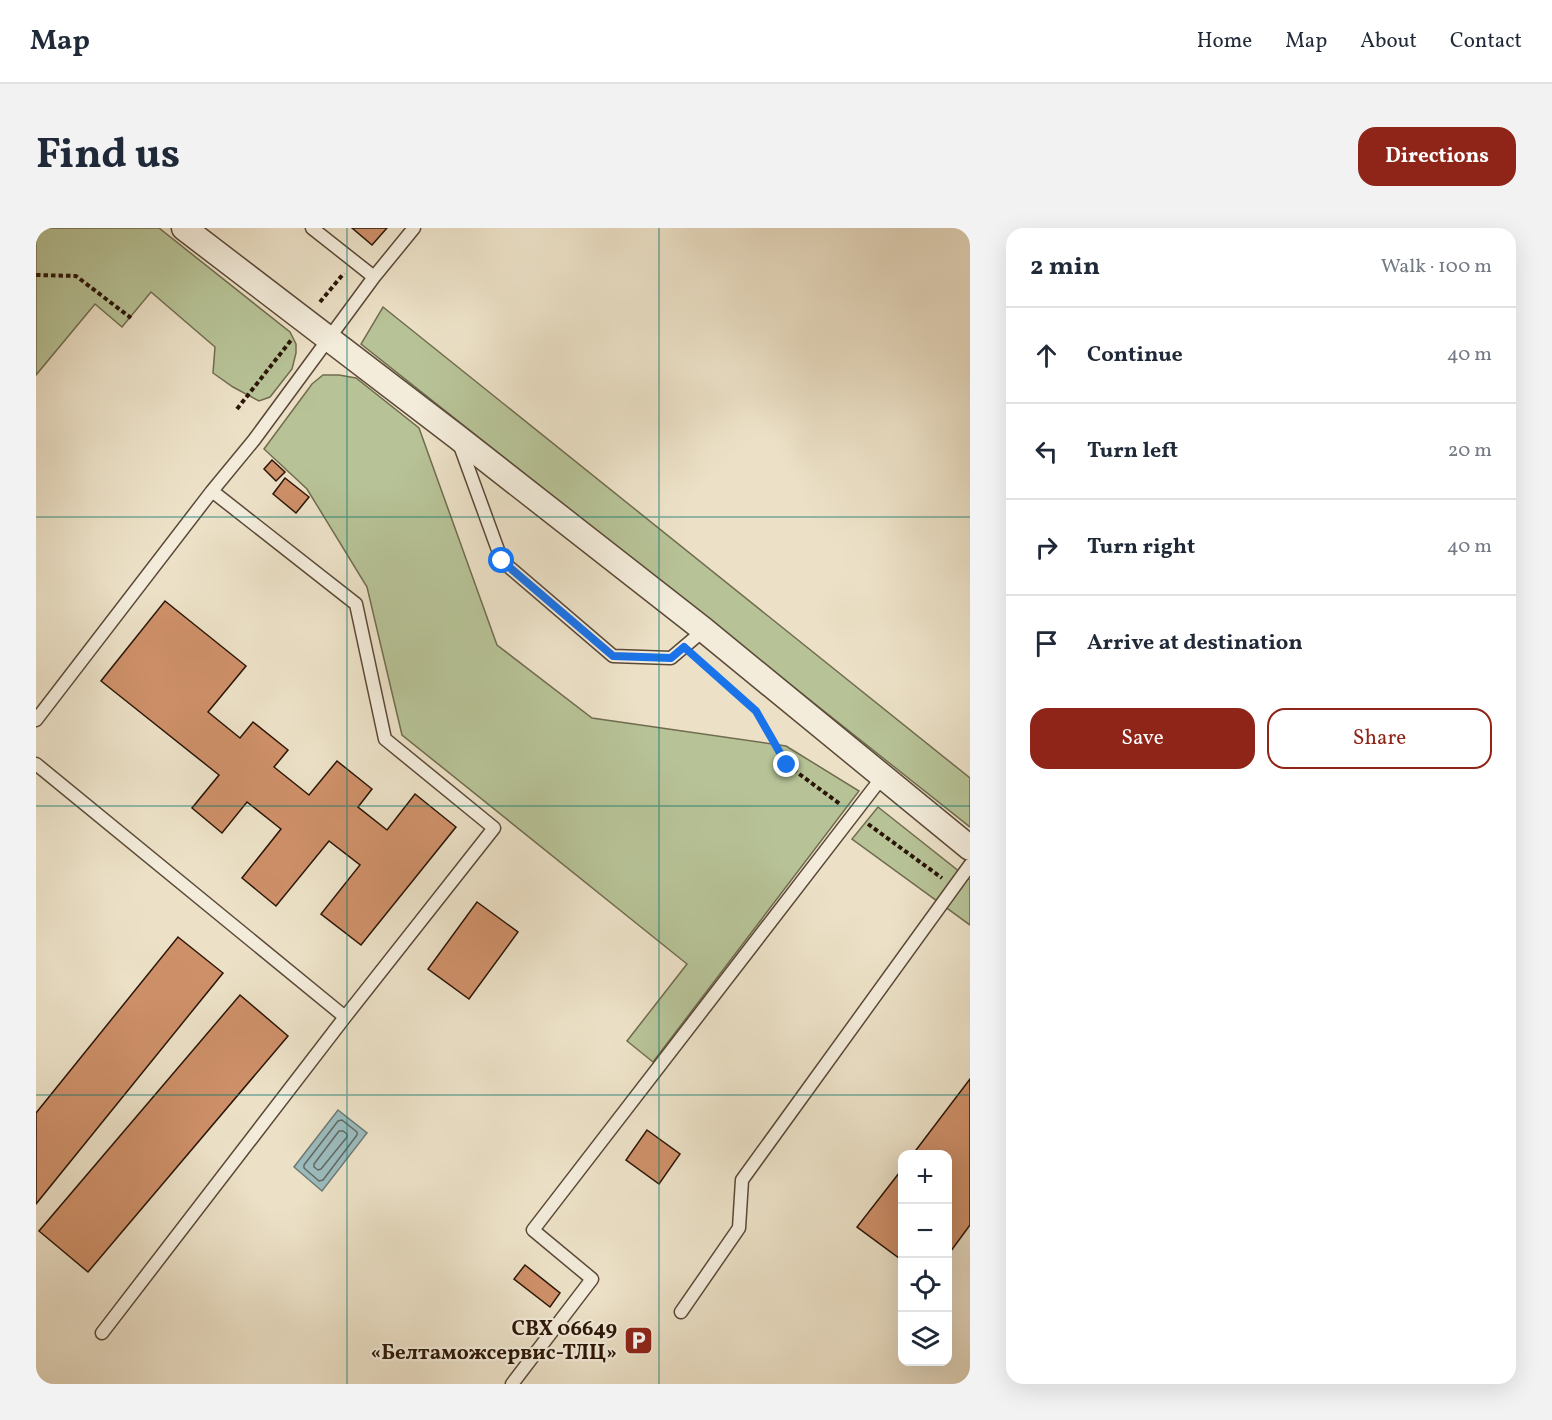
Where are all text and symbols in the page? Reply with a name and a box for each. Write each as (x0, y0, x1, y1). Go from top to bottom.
text: Map (30, 22, 90, 61)
text: Home (1197, 27, 1252, 56)
text: Map (1285, 27, 1327, 56)
text: About (1360, 27, 1417, 56)
text: Contact (1450, 27, 1522, 56)
text: Find us (36, 127, 180, 186)
button: Directions (1358, 127, 1516, 186)
text: 2 min (1030, 249, 1100, 285)
text: Walk · 100 m (1381, 253, 1492, 281)
icon: ahead (1030, 339, 1063, 372)
text: Continue (1087, 340, 1183, 371)
text: 40 m (1447, 341, 1492, 369)
icon: left (1030, 435, 1063, 468)
text: Turn left (1087, 436, 1178, 467)
text: 20 m (1448, 437, 1492, 465)
icon: right (1030, 531, 1063, 564)
text: Turn right (1087, 532, 1195, 563)
text: 40 m (1447, 533, 1492, 561)
route start (488, 547, 514, 573)
icon: arrive (1030, 627, 1063, 660)
text: Arrive at destination (1087, 628, 1303, 659)
button: Save (1030, 708, 1255, 769)
button: Share (1267, 708, 1492, 769)
route end (773, 751, 799, 777)
map controls (898, 1150, 952, 1366)
button: + (898, 1150, 952, 1204)
button: − (898, 1204, 952, 1258)
button: locate (898, 1258, 952, 1312)
button: layers (898, 1312, 952, 1366)
place label: СВХ 06649 «Белтаможсервис-ТЛЦ» (371, 1315, 617, 1368)
parking icon: СВХ 06649 «Белтаможсервис-ТЛЦ» (622, 1324, 654, 1356)

